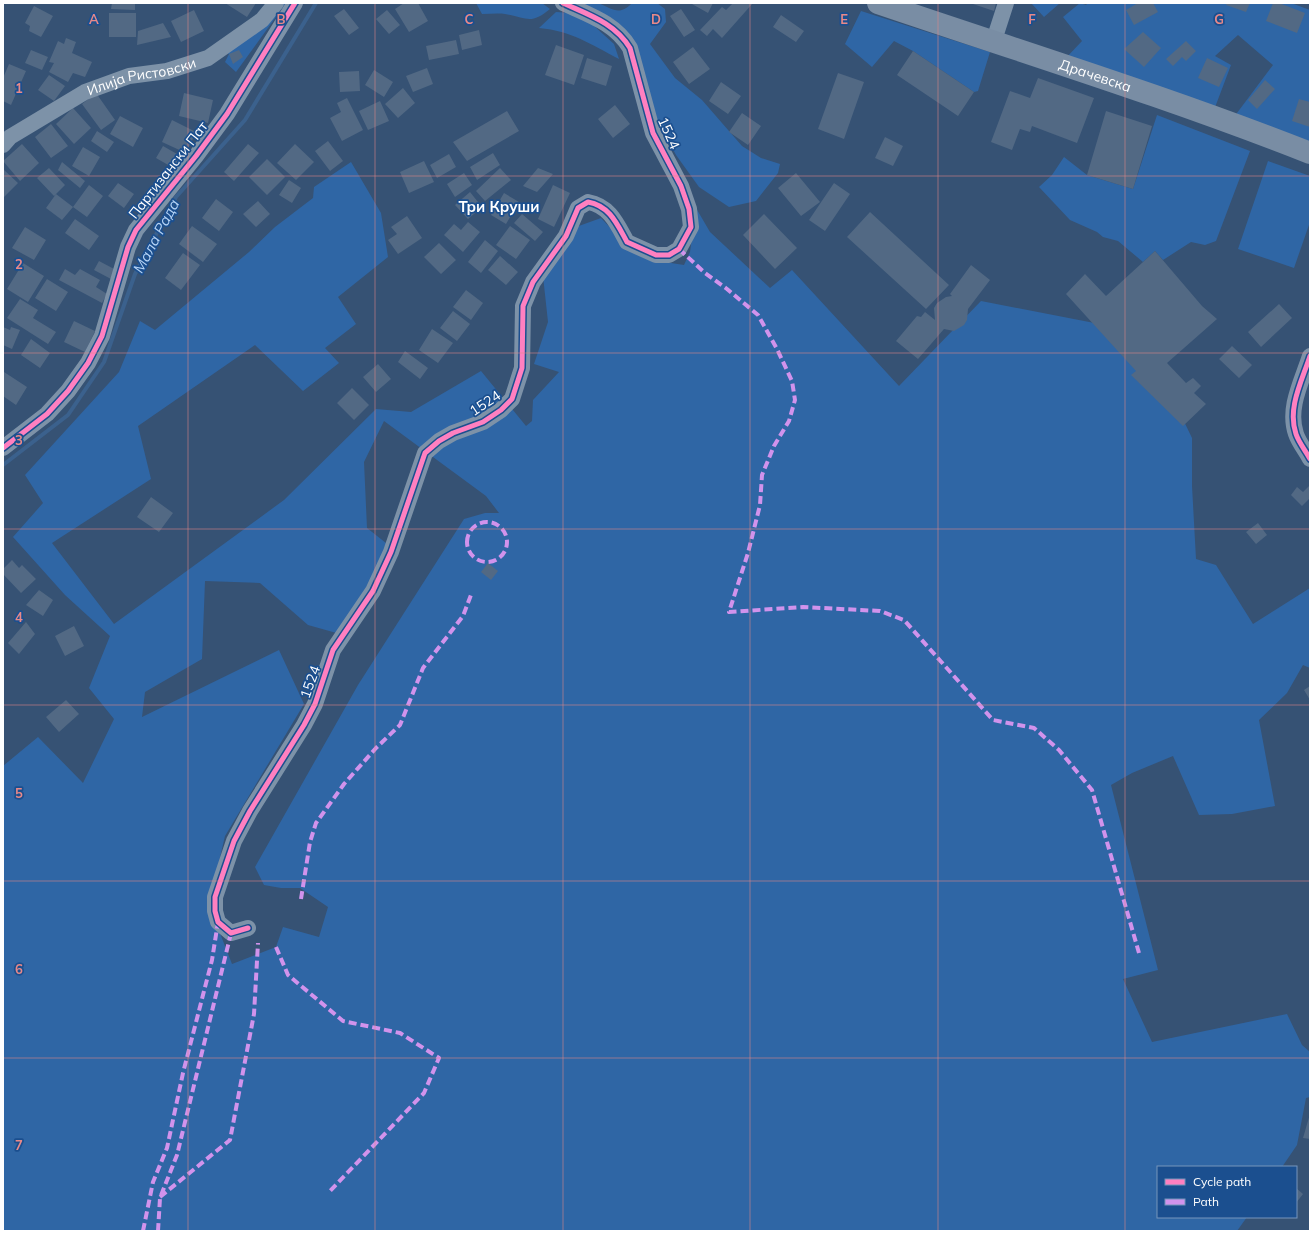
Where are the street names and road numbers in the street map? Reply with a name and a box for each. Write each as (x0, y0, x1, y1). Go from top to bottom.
street label: Илија Ристовски (84, 53, 198, 100)
street label: Драчевска (1057, 55, 1134, 96)
street label: 1524 (654, 114, 684, 153)
street label: Партизански Пат (124, 117, 212, 222)
street label: 1524 (466, 386, 504, 420)
street label: 1524 (296, 663, 324, 701)

